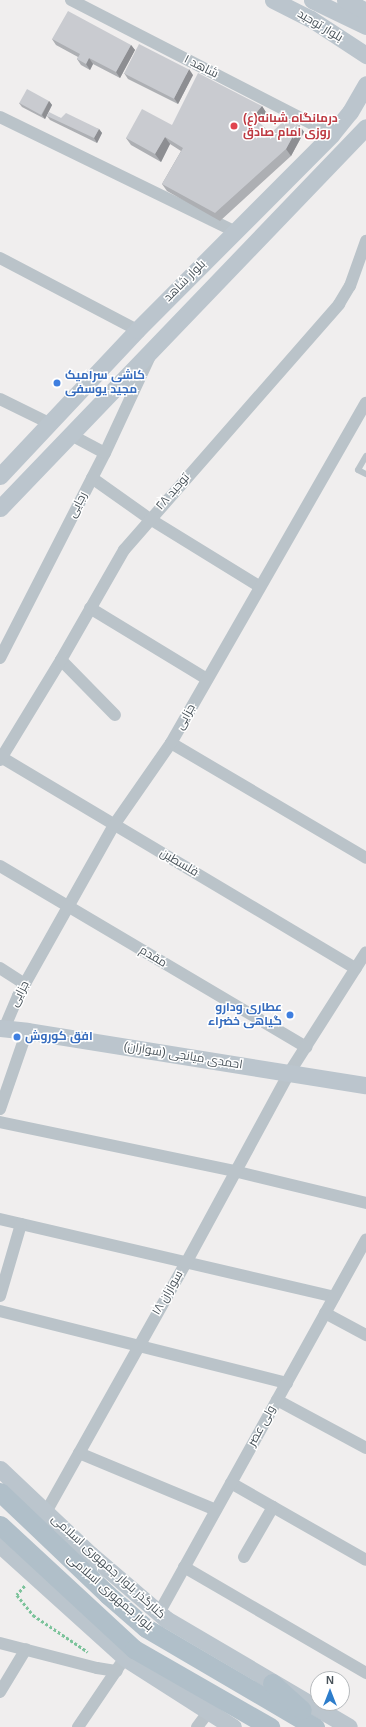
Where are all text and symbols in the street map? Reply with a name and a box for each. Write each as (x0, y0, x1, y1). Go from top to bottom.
street label: بلوار توحید (295, 7, 345, 45)
street label: شاهد ۱ (181, 52, 221, 82)
place label: (ع)درمانگاه شبانه روزی امام صادق (243, 112, 338, 140)
marker: (ع)درمانگاه شبانه روزی امام صادق (228, 120, 240, 132)
street label: بلوار شاهد (161, 257, 209, 305)
place label: کاشی سرامیک مجید یوسفی (65, 369, 145, 397)
marker: کاشی سرامیک مجید یوسفی (52, 378, 62, 388)
street label: توحید ۲۸ (153, 471, 193, 513)
street label: رجایی (65, 490, 91, 520)
street label: جزایی (173, 702, 199, 732)
street label: فلسطین (157, 846, 201, 880)
street label: مقدم (137, 943, 169, 971)
street label: جزایی (7, 979, 33, 1009)
place label: عطاری ودارو گیاهی خضراء (208, 1001, 282, 1029)
marker: عطاری ودارو گیاهی خضراء (285, 1010, 295, 1020)
place label: افق کوروش (25, 1030, 93, 1044)
marker: افق کوروش (12, 1032, 22, 1042)
street label: احمدی میانجی (سواران) (123, 1039, 243, 1073)
street label: سواران ۱۸ (150, 1268, 186, 1318)
street label: ولی عصر (245, 1403, 279, 1449)
street label: کنارگذر بلوار جمهوری اسلامی (48, 1512, 168, 1622)
street label: بلوار جمهوری اسلامی (64, 1552, 156, 1634)
north arrow (310, 1671, 350, 1711)
text: N (326, 1674, 334, 1686)

